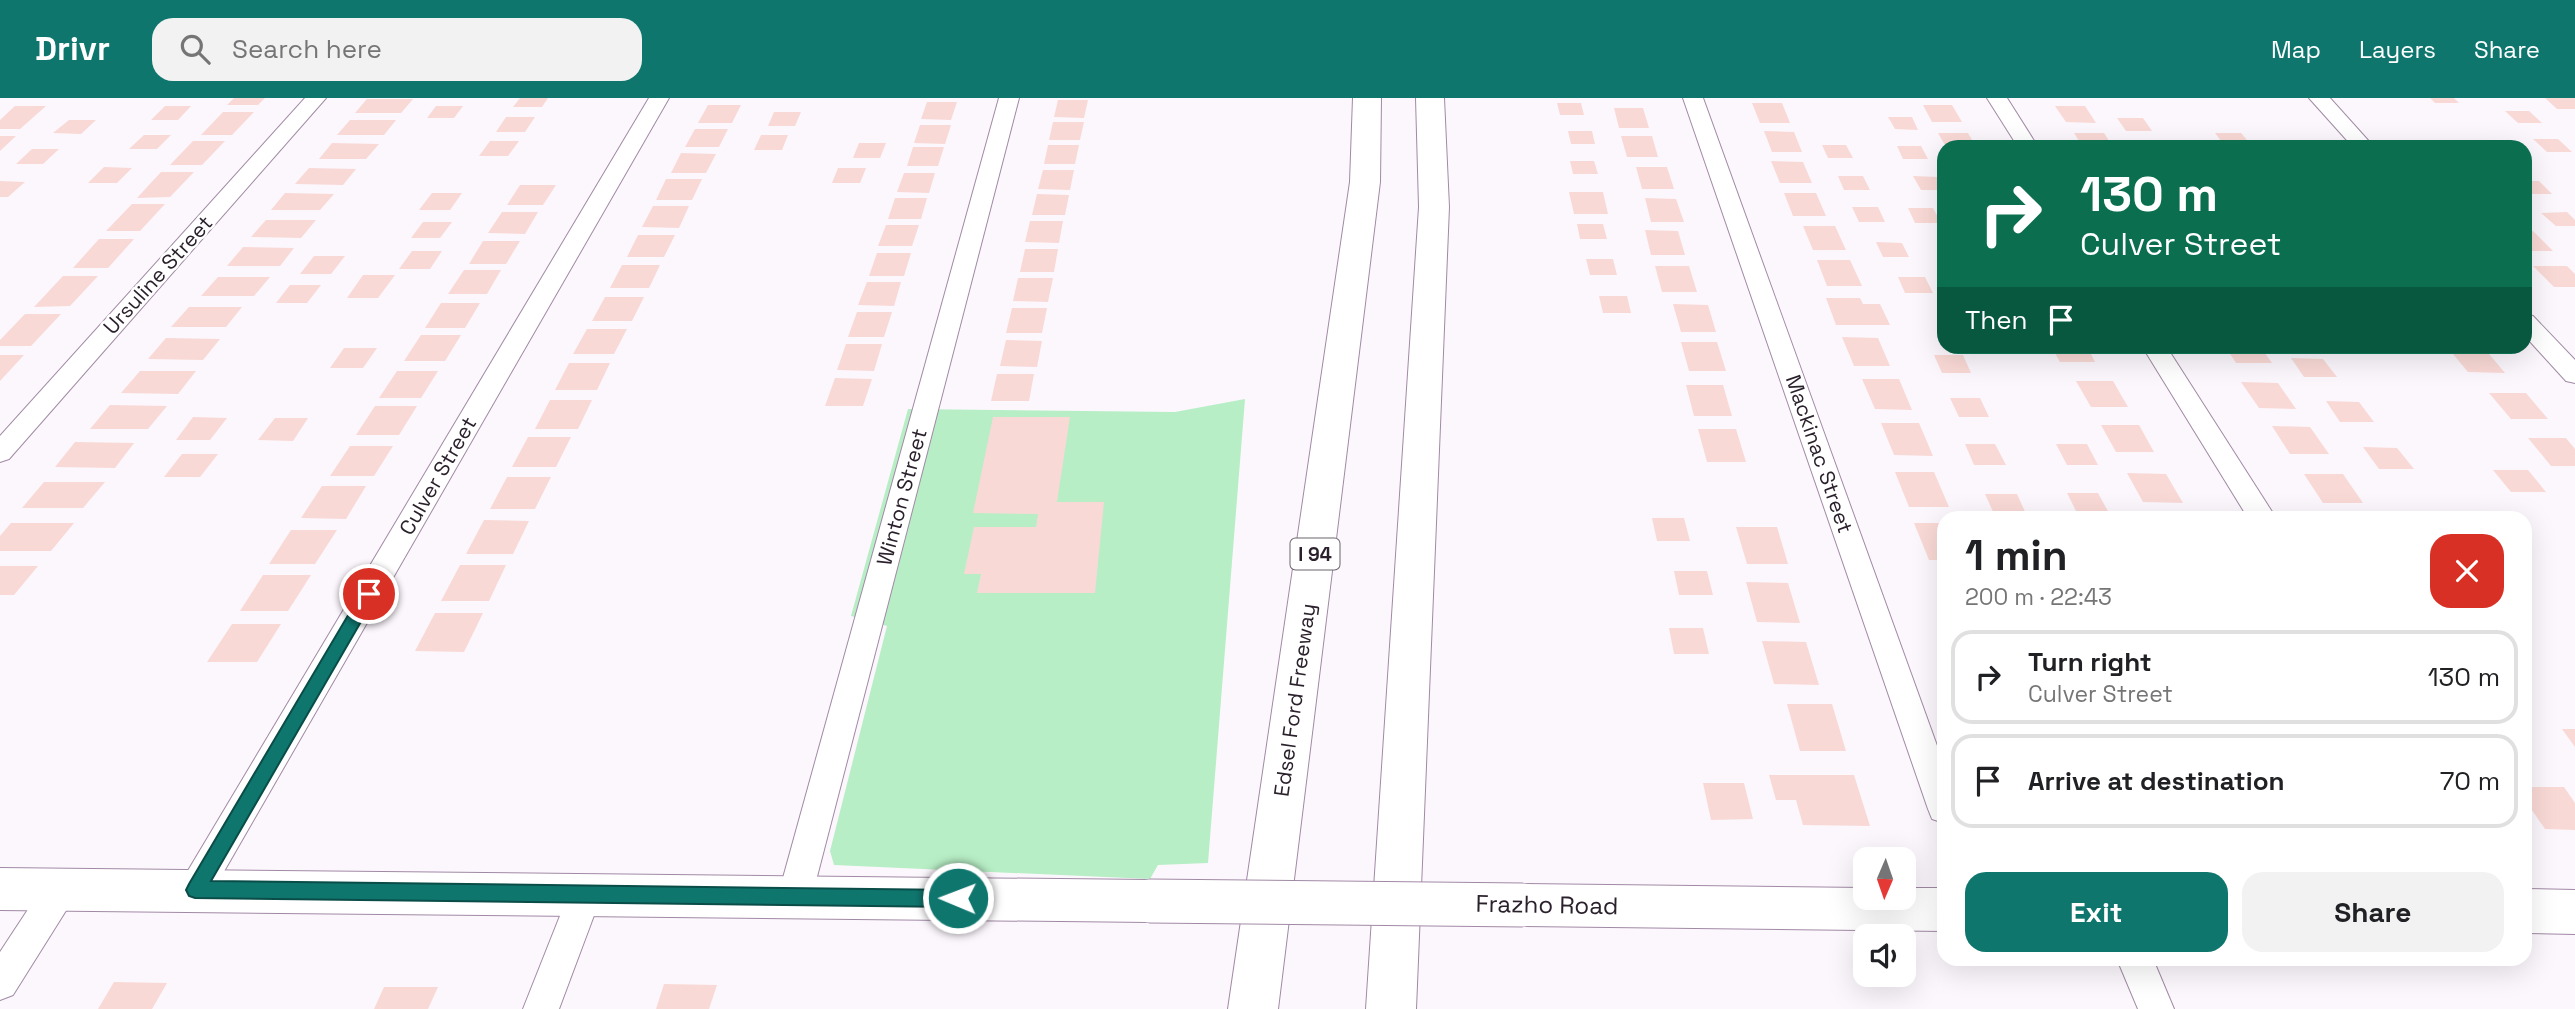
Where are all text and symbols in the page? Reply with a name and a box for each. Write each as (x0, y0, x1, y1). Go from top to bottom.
search box (152, 18, 642, 81)
text: Drivr (35, 28, 110, 70)
icon: search (176, 30, 214, 68)
text: Search here (232, 32, 382, 66)
text: Map (2271, 34, 2321, 65)
text: Layers (2359, 34, 2436, 65)
text: Share (2474, 34, 2540, 65)
text: 130 m (2080, 163, 2218, 225)
icon: right (1965, 168, 2056, 259)
street label: Ursuline Street (97, 210, 218, 340)
text: Culver Street (2080, 224, 2282, 264)
icon: arrive (2042, 301, 2080, 339)
text: Then (1965, 303, 2028, 337)
street label: Mackinac Street (1780, 371, 1859, 537)
street label: Culver Street (393, 412, 482, 540)
street label: Winton Street (870, 425, 933, 568)
text: 1 min (1965, 529, 2068, 582)
button: close (2430, 534, 2504, 608)
road number: I 94 (1290, 538, 1340, 569)
pin (339, 564, 399, 624)
icon: arrive (350, 575, 388, 613)
text: 200 m · 22:43 (1965, 582, 2112, 612)
street label: Edsel Ford Freeway (1268, 602, 1321, 798)
text: Turn right (2028, 645, 2152, 679)
icon: right (1969, 658, 2007, 696)
text: 130 m (2428, 660, 2500, 694)
text: Culver Street (2028, 679, 2173, 709)
icon: arrive (1969, 762, 2007, 800)
text: Arrive at destination (2028, 764, 2285, 798)
text: 70 m (2440, 764, 2500, 798)
north arrow (1853, 847, 1916, 910)
map controls (1853, 847, 1916, 987)
position arrow (921, 861, 995, 935)
button: Exit (1965, 872, 2228, 952)
button: Share (2242, 872, 2504, 952)
street label: Frazho Road (1475, 888, 1619, 921)
button: sound (1853, 924, 1916, 987)

